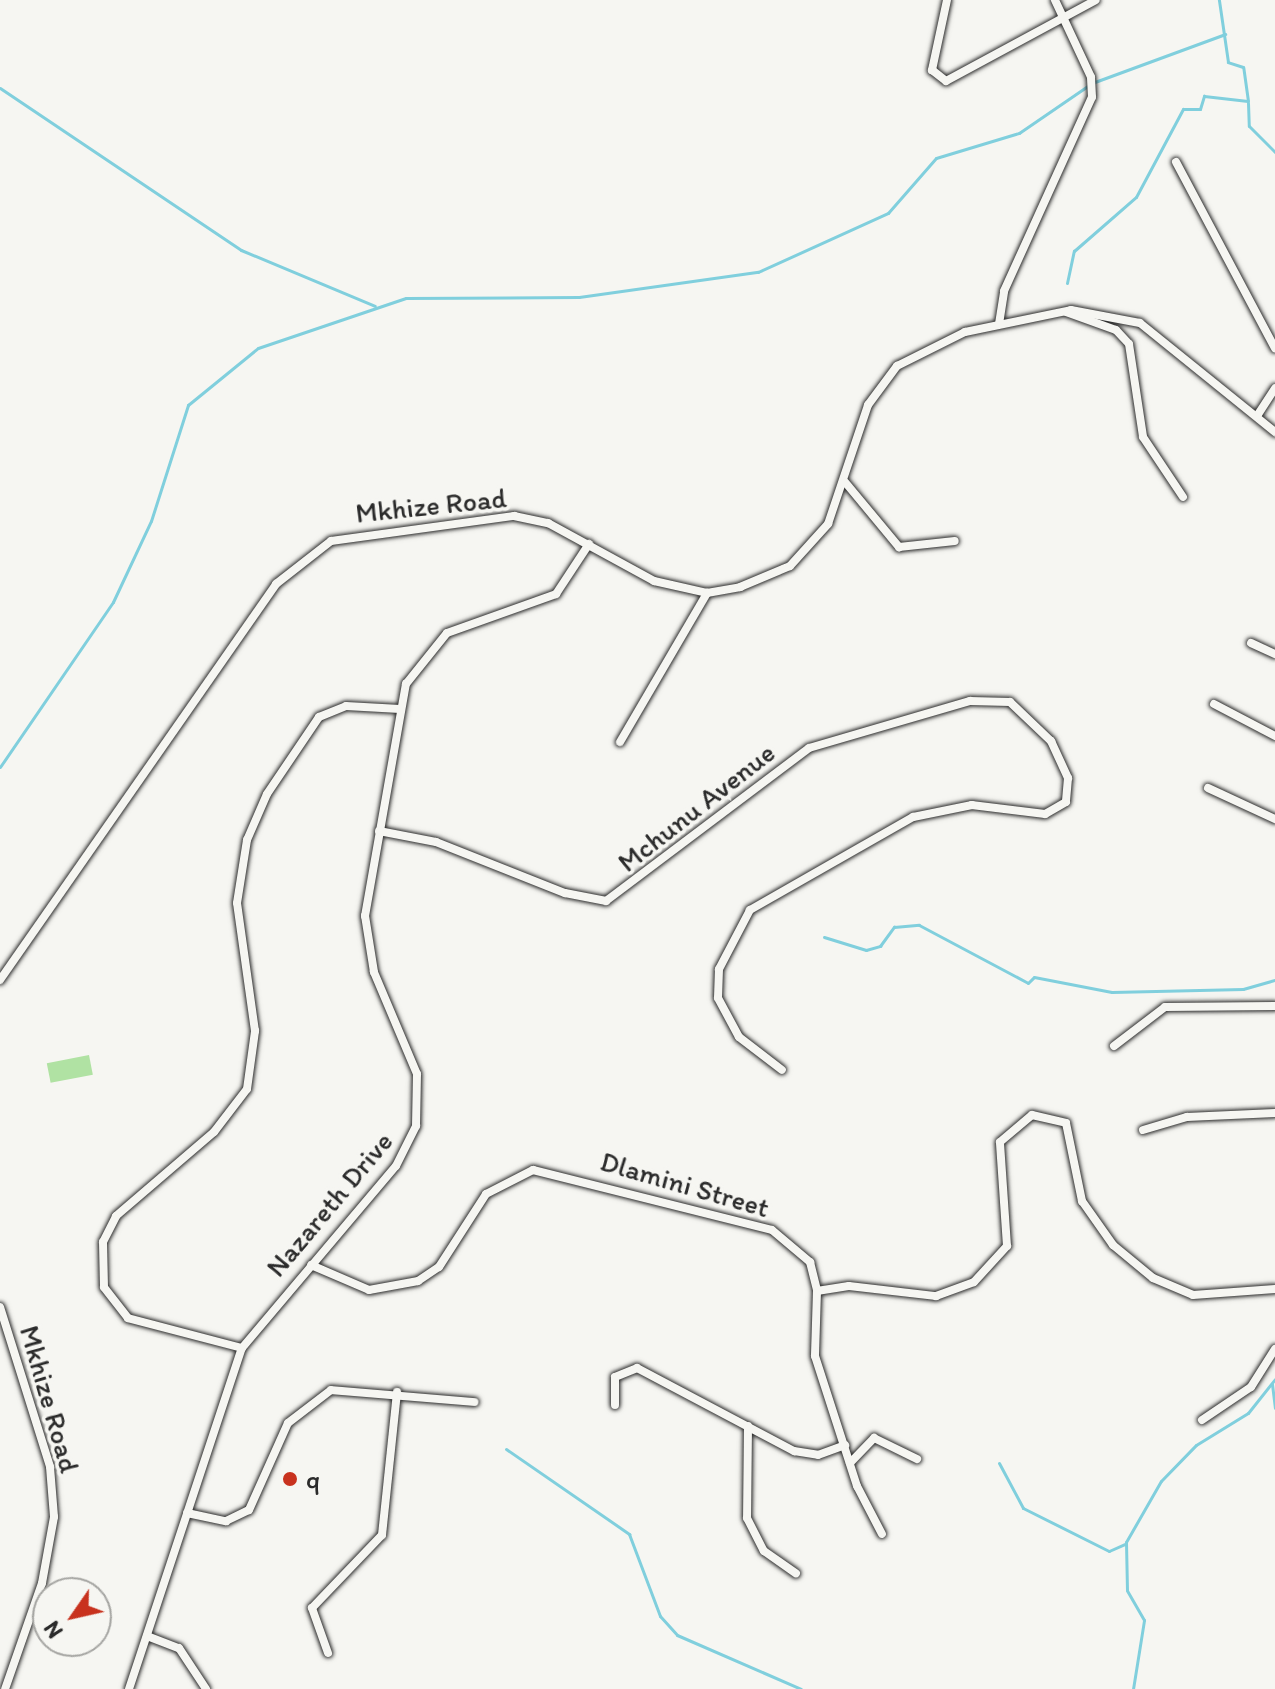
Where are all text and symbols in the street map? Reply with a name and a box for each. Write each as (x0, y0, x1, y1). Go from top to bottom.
street label: Mkhize Road (354, 480, 508, 530)
street label: Mchunu Avenue (611, 735, 781, 879)
street label: Nazareth Drive (259, 1125, 399, 1283)
street label: Dlamini Street (597, 1144, 773, 1224)
street label: Mkhize Road (13, 1322, 87, 1476)
place label: q (306, 1462, 320, 1496)
marker: q (281, 1470, 299, 1488)
north arrow (32, 1577, 112, 1657)
text: N (38, 1616, 69, 1643)

